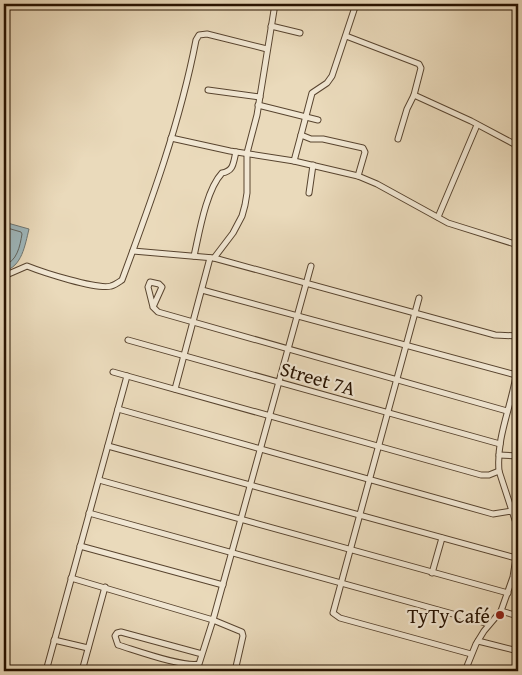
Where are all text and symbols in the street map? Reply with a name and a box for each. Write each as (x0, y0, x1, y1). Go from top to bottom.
street label: Street 7A (277, 353, 359, 403)
place label: TyTy Café (407, 601, 490, 630)
marker: TyTy Café (494, 609, 506, 621)

